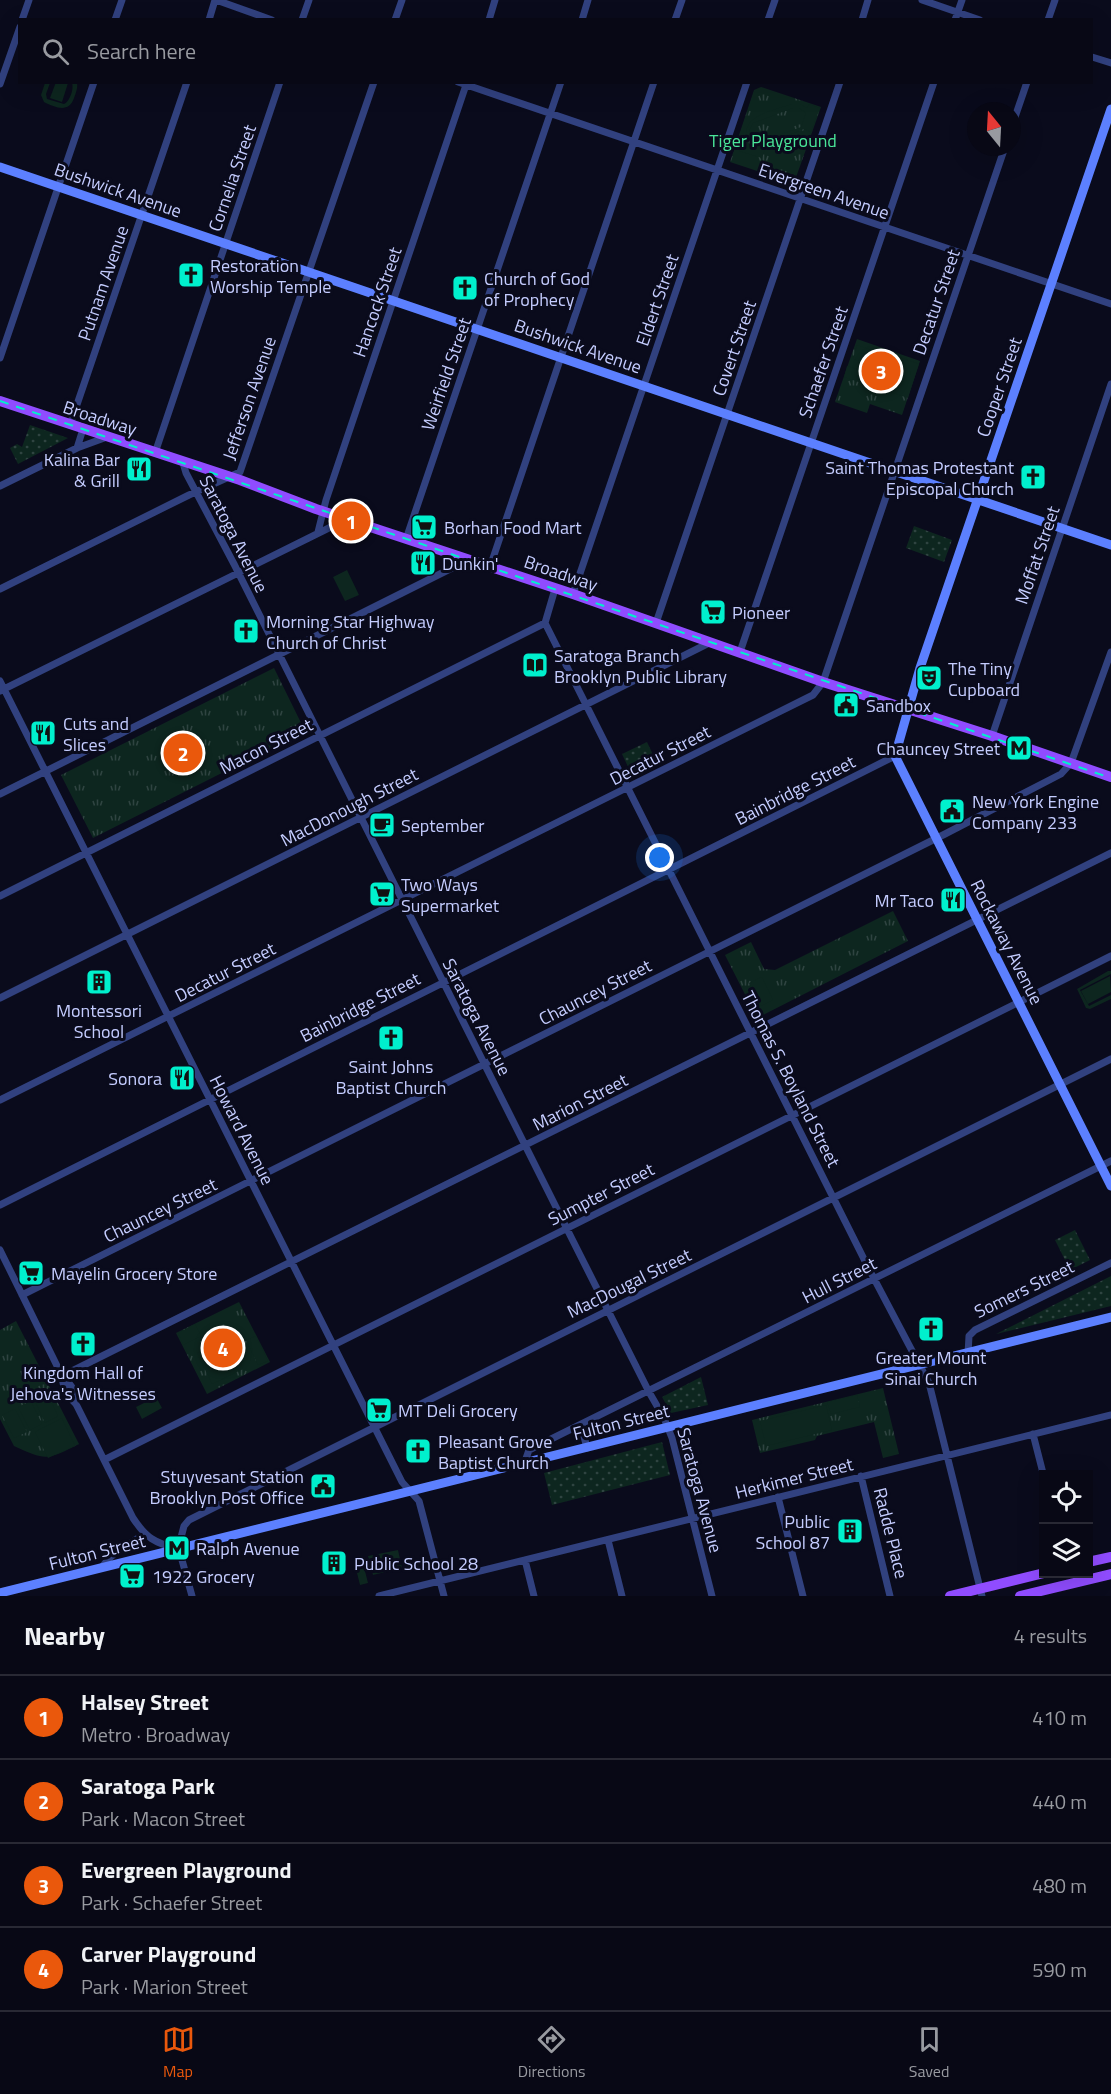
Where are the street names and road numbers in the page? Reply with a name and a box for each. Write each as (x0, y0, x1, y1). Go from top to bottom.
street label: Cornelia Street (201, 120, 263, 235)
street label: Bushwick Avenue (51, 156, 185, 224)
street label: Evergreen Avenue (755, 156, 893, 226)
street label: Putnam Avenue (71, 222, 135, 344)
street label: Hancock Street (346, 243, 409, 361)
street label: Decatur Street (905, 245, 967, 358)
street label: Eldert Street (629, 250, 686, 350)
street label: Covert Street (705, 296, 763, 399)
street label: Schaefer Street (791, 302, 855, 422)
street label: Bushwick Avenue (511, 312, 645, 380)
street label: Weirfield Street (414, 313, 478, 434)
street label: Jefferson Avenue (215, 333, 283, 463)
street label: Cooper Street (969, 333, 1029, 440)
street label: Broadway (59, 393, 141, 443)
street label: Saratoga Avenue (193, 471, 275, 597)
street label: Moffat Street (1008, 502, 1067, 608)
street label: Broadway (520, 548, 602, 598)
street label: Macon Street (215, 711, 318, 781)
street label: Decatur Street (605, 718, 716, 792)
street label: Bainbridge Street (730, 748, 860, 832)
street label: MacDonough Street (276, 760, 423, 853)
street label: Rockaway Avenue (964, 875, 1050, 1009)
street label: Decatur Street (170, 935, 281, 1009)
street label: Chauncey Street (534, 952, 657, 1032)
street label: Saratoga Avenue (436, 954, 518, 1080)
street label: Bainbridge Street (295, 965, 425, 1049)
street label: Thomas S. Boyland Street (735, 986, 847, 1172)
street label: Marion Street (528, 1066, 633, 1138)
street label: Howard Avenue (203, 1070, 281, 1190)
street label: Sumpter Street (543, 1155, 659, 1232)
street label: Chauncey Street (99, 1171, 222, 1249)
street label: MacDougal Street (562, 1241, 696, 1325)
street label: Hull Street (797, 1249, 882, 1310)
street label: Somers Street (969, 1253, 1079, 1325)
street label: Fulton Street (570, 1397, 673, 1447)
street label: Saratoga Avenue (670, 1424, 730, 1556)
street label: Herkimer Street (732, 1450, 856, 1506)
street label: Radde Place (867, 1485, 915, 1581)
street label: Fulton Street (46, 1527, 149, 1577)

